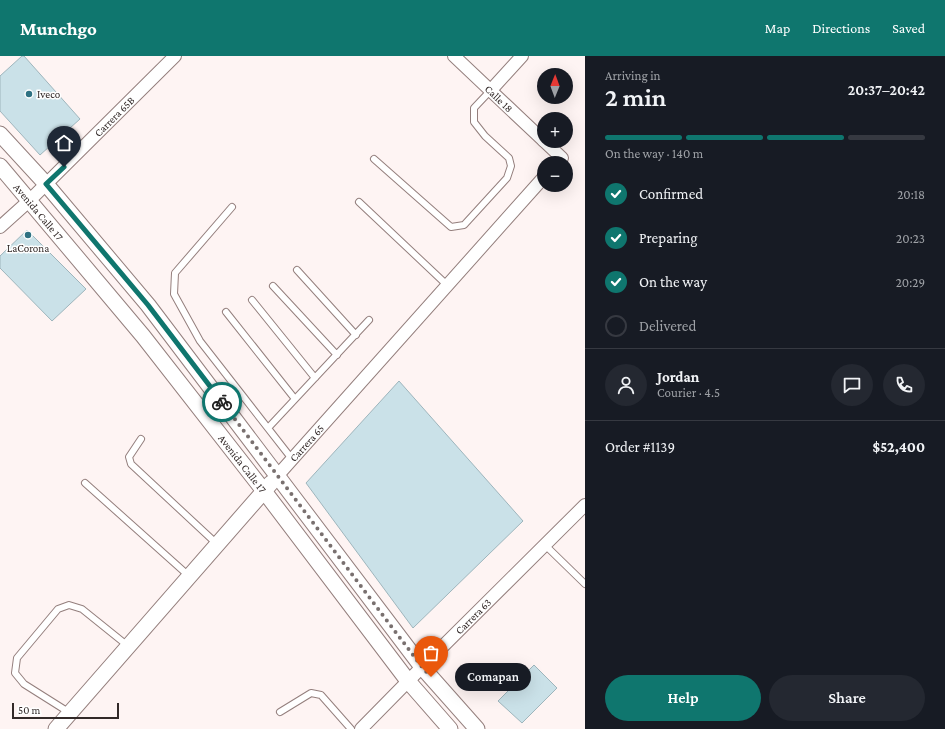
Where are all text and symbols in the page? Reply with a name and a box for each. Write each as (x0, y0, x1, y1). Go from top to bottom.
text: Munchgo (20, 18, 97, 39)
text: Map (765, 20, 790, 36)
text: Directions (812, 20, 870, 36)
text: Saved (892, 20, 925, 36)
north arrow (537, 68, 573, 104)
map controls (537, 68, 573, 192)
text: Arriving in (605, 68, 661, 83)
text: 20:37–20:42 (848, 82, 925, 98)
street label: Calle 18 (483, 83, 516, 115)
text: 2 min (605, 83, 666, 112)
place label: Iveco (37, 88, 61, 100)
marker: Iveco (24, 89, 34, 99)
street label: Carrera 65B (92, 94, 137, 139)
button: + (537, 112, 573, 148)
pin (47, 126, 81, 167)
icon: home (53, 132, 75, 154)
text: On the way · 140 m (605, 146, 703, 161)
button: − (537, 156, 573, 192)
street label: Avenida Calle 17 (11, 181, 66, 243)
icon: check (605, 183, 627, 205)
text: Confirmed (639, 186, 703, 202)
text: 20:18 (897, 187, 925, 202)
icon: check (605, 227, 627, 249)
marker: LaCorona (23, 230, 33, 240)
text: Preparing (639, 230, 698, 246)
text: 20:23 (896, 231, 925, 246)
place label: LaCorona (7, 242, 49, 254)
icon: check (605, 271, 627, 293)
text: On the way (639, 274, 707, 290)
text: 20:29 (896, 275, 925, 290)
text: Delivered (639, 318, 696, 334)
button: person (605, 364, 647, 406)
button: chat (831, 364, 873, 406)
button: phone (883, 364, 925, 406)
text: Jordan (657, 369, 699, 385)
courier (202, 382, 242, 422)
text: Courier · 4.5 (657, 385, 720, 400)
icon: bike (211, 391, 233, 413)
street label: Carrera 65 (287, 422, 326, 464)
street label: Avenida Calle 17 (216, 432, 269, 495)
text: Order #1139 (605, 439, 675, 455)
text: $52,400 (872, 439, 925, 455)
street label: Carrera 63 (453, 596, 493, 636)
pin (414, 636, 448, 677)
icon: bag (420, 642, 442, 664)
callout: Comapan (455, 663, 531, 691)
text: Comapan (467, 669, 519, 684)
button: Help (605, 675, 761, 721)
button: Share (769, 675, 925, 721)
scale bar (12, 701, 119, 720)
text: 50 m (18, 704, 40, 716)

